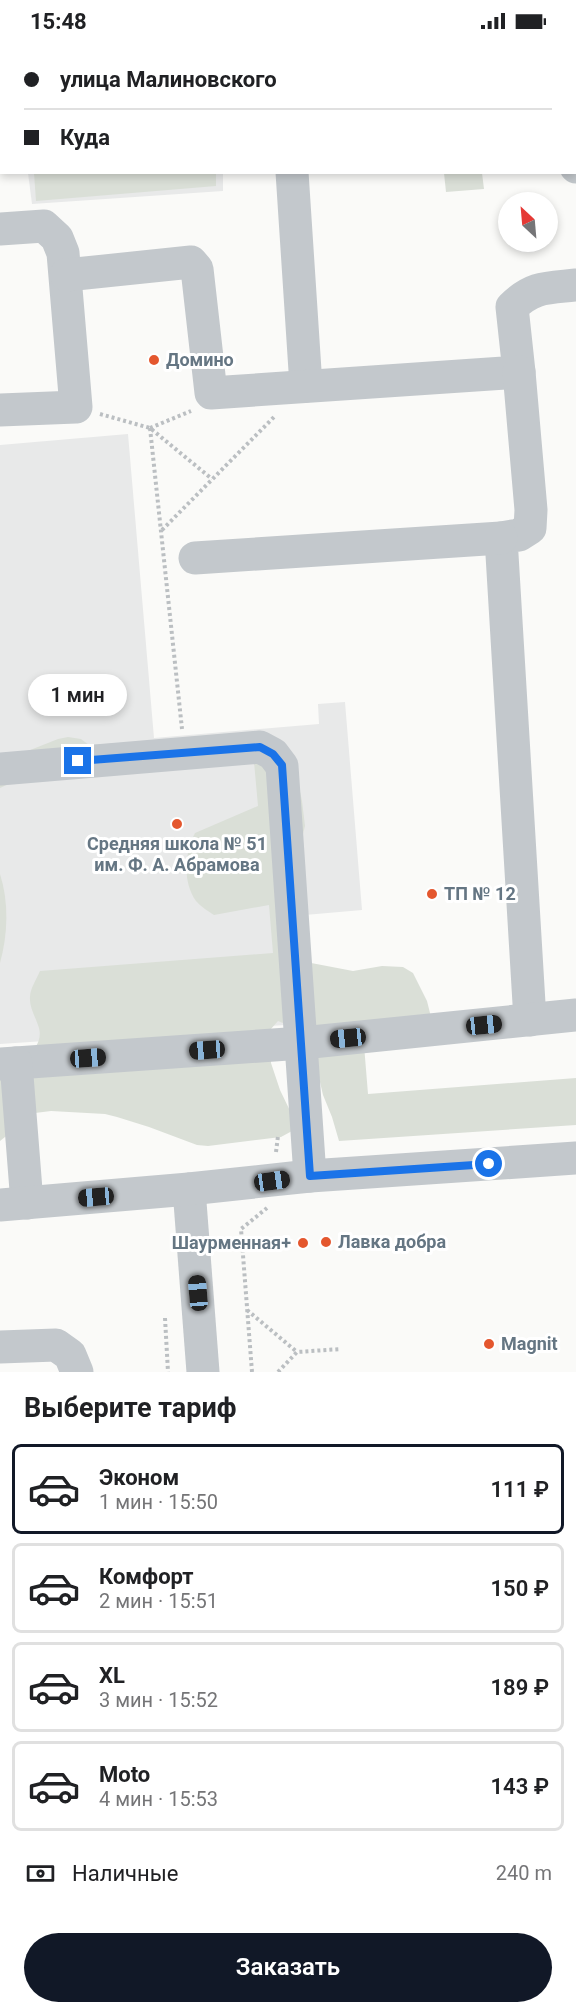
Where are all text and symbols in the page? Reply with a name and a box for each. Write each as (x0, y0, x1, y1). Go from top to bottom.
text: 15:48 (30, 9, 87, 34)
text: улица Малиновского (60, 67, 277, 92)
text: Куда (60, 125, 110, 150)
north arrow (498, 192, 558, 252)
map controls (498, 192, 558, 252)
place label: Домино (166, 349, 234, 370)
marker: Домино (147, 353, 161, 367)
callout: 1 мин (28, 674, 128, 716)
text: 1 мин (50, 683, 105, 707)
route end (64, 747, 91, 774)
marker: Средняя школа № 51 им. Ф. А. Абрамова (170, 817, 184, 831)
place label: Средняя школа № 51 им. Ф. А. Абрамова (87, 833, 267, 875)
place label: ТП № 12 (444, 883, 516, 904)
marker: ТП № 12 (425, 887, 439, 901)
car (465, 1014, 503, 1036)
car (329, 1027, 367, 1049)
car (188, 1040, 226, 1060)
car (69, 1048, 107, 1068)
route start (475, 1150, 502, 1177)
car (253, 1170, 291, 1192)
car (77, 1186, 115, 1208)
place label: Лавка добра (338, 1231, 446, 1252)
place label: Шаурменная+ (172, 1232, 291, 1253)
marker: Лавка добра (319, 1235, 333, 1249)
marker: Шаурменная+ (296, 1236, 310, 1250)
car (187, 1274, 209, 1312)
place label: Magnit (501, 1333, 558, 1354)
marker: Magnit (482, 1337, 496, 1351)
text: Выберите тариф (24, 1392, 236, 1424)
icon: car (27, 1462, 81, 1516)
text: Эконом (99, 1465, 179, 1490)
text: 111 ₽ (491, 1477, 549, 1502)
text: 1 мин · 15:50 (99, 1490, 218, 1514)
icon: car (27, 1561, 81, 1615)
text: Комфорт (99, 1564, 194, 1589)
text: 150 ₽ (491, 1576, 549, 1601)
text: 2 мин · 15:51 (99, 1589, 218, 1613)
icon: car (27, 1660, 81, 1714)
text: XL (99, 1663, 125, 1688)
text: 189 ₽ (491, 1675, 549, 1700)
text: 3 мин · 15:52 (99, 1688, 218, 1712)
icon: car (27, 1759, 81, 1813)
text: Moto (99, 1762, 150, 1787)
text: 143 ₽ (491, 1774, 549, 1799)
text: 4 мин · 15:53 (99, 1787, 218, 1811)
icon: cash (24, 1857, 57, 1890)
text: Наличные (72, 1861, 178, 1886)
text: 240 m (496, 1861, 552, 1885)
button: Заказать (24, 1933, 552, 2002)

